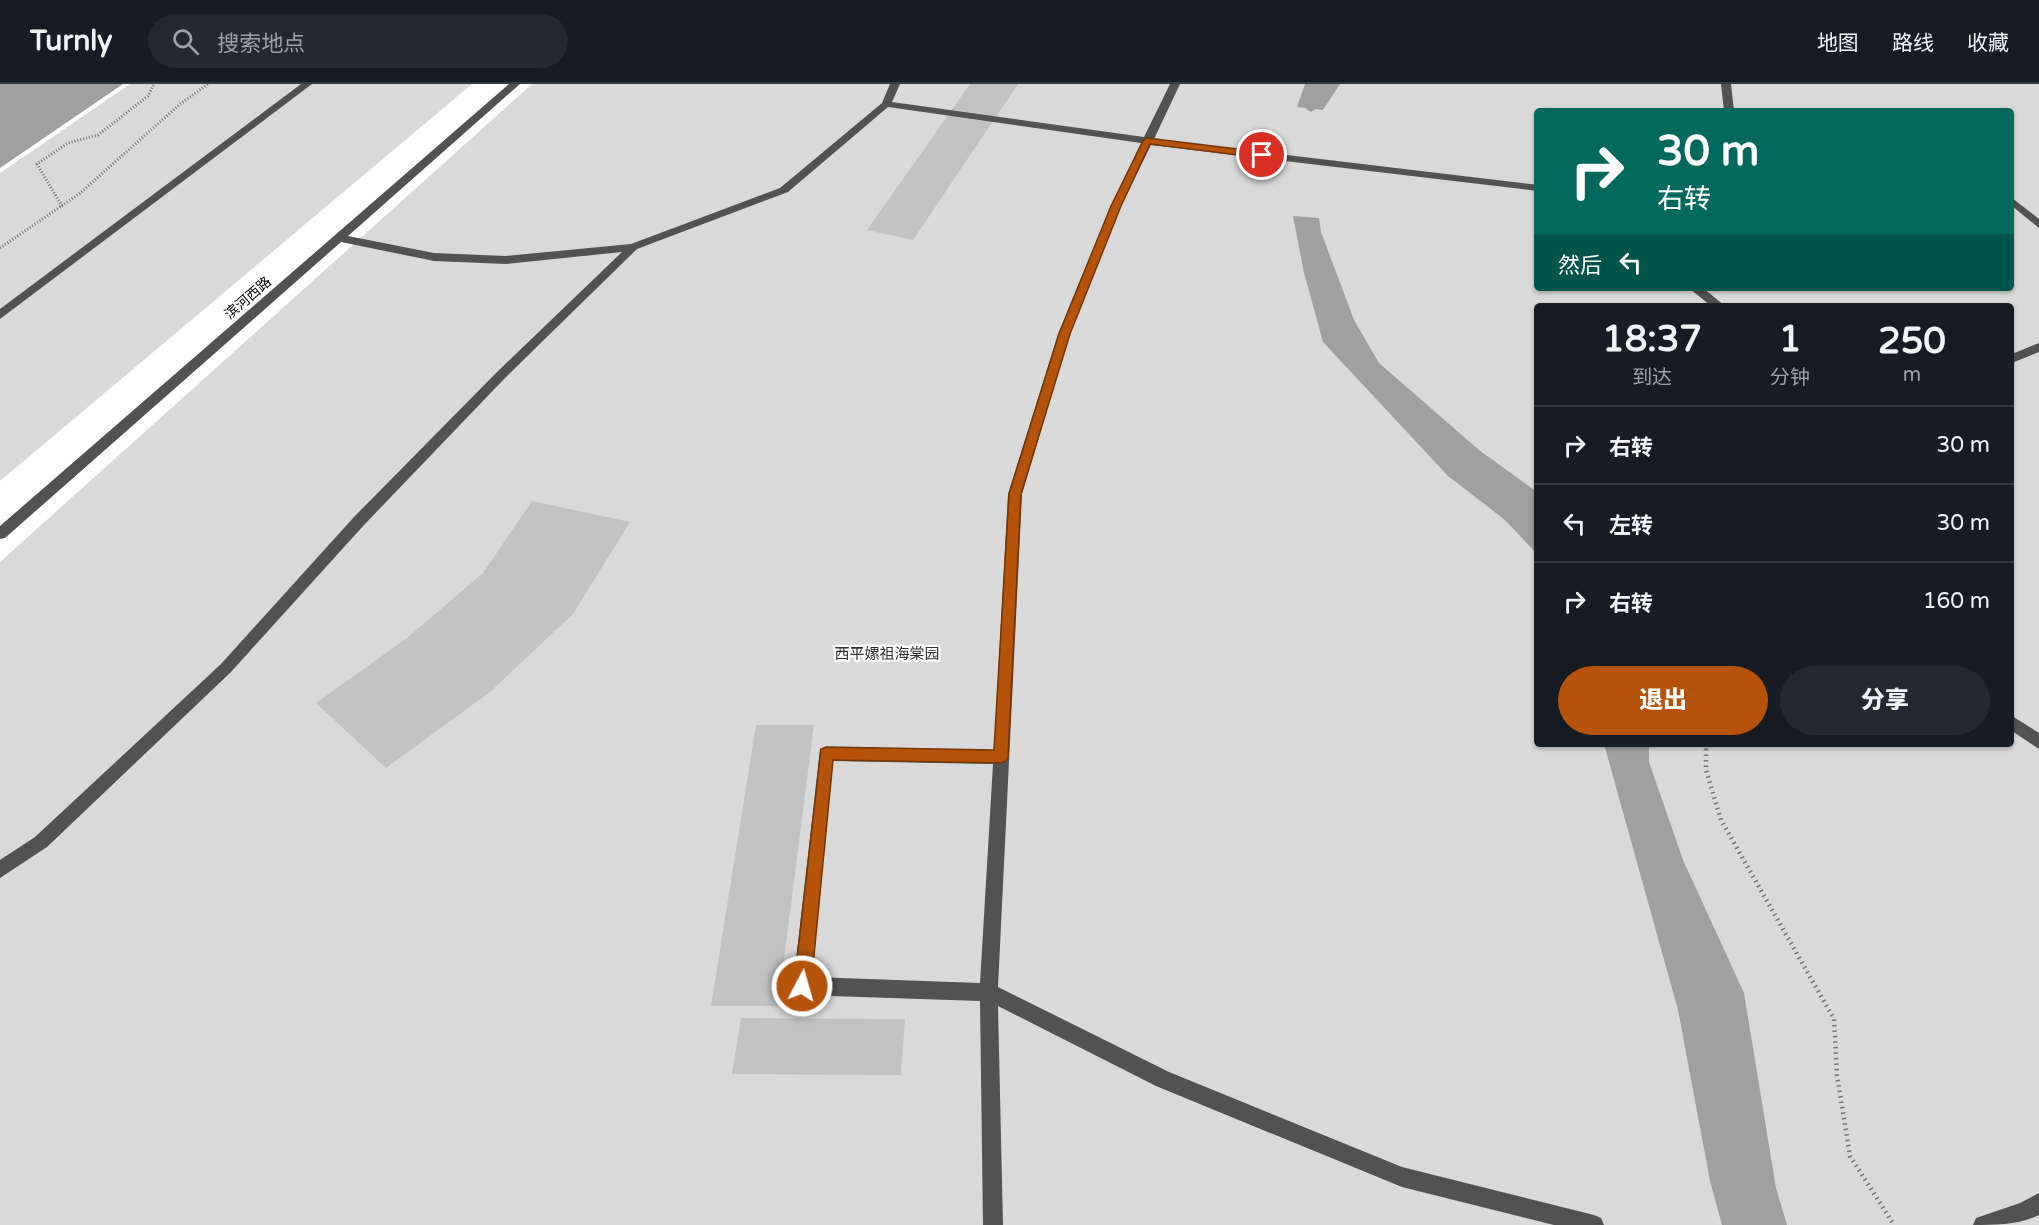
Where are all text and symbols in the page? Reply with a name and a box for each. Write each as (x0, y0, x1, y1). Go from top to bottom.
search box (148, 14, 568, 68)
text: Turnly (30, 24, 112, 58)
icon: search (169, 25, 202, 58)
text: 搜索地点 (217, 31, 305, 57)
text: 地图 (1817, 31, 1859, 56)
text: 路线 (1892, 31, 1934, 56)
text: 收藏 (1967, 31, 2009, 56)
text: 30 m (1657, 126, 1759, 177)
pin (1236, 129, 1287, 180)
icon: right (1558, 132, 1636, 210)
icon: arrive (1245, 138, 1278, 171)
text: 右转 (1657, 183, 1711, 216)
icon: left (1614, 246, 1647, 279)
text: 然后 (1558, 253, 1602, 279)
street label: 滨河西路 (221, 273, 275, 323)
text: 18:37 (1602, 318, 1702, 361)
text: 1 (1779, 318, 1801, 361)
text: 250 (1878, 320, 1946, 363)
text: m (1903, 363, 1921, 387)
text: 到达 (1632, 366, 1672, 390)
text: 分钟 (1770, 366, 1810, 390)
icon: right (1558, 429, 1591, 462)
text: 30 m (1936, 432, 1990, 458)
text: 右转 (1609, 435, 1653, 461)
icon: left (1558, 507, 1591, 540)
text: 30 m (1936, 510, 1990, 536)
text: 左转 (1609, 513, 1653, 539)
icon: right (1558, 585, 1591, 618)
text: 160 m (1923, 588, 1990, 614)
text: 右转 (1609, 591, 1653, 617)
park label: 西平嫘祖海棠园 (834, 645, 940, 663)
button: 退出 (1558, 666, 1768, 735)
button: 分享 (1780, 666, 1990, 735)
position arrow (770, 954, 834, 1018)

